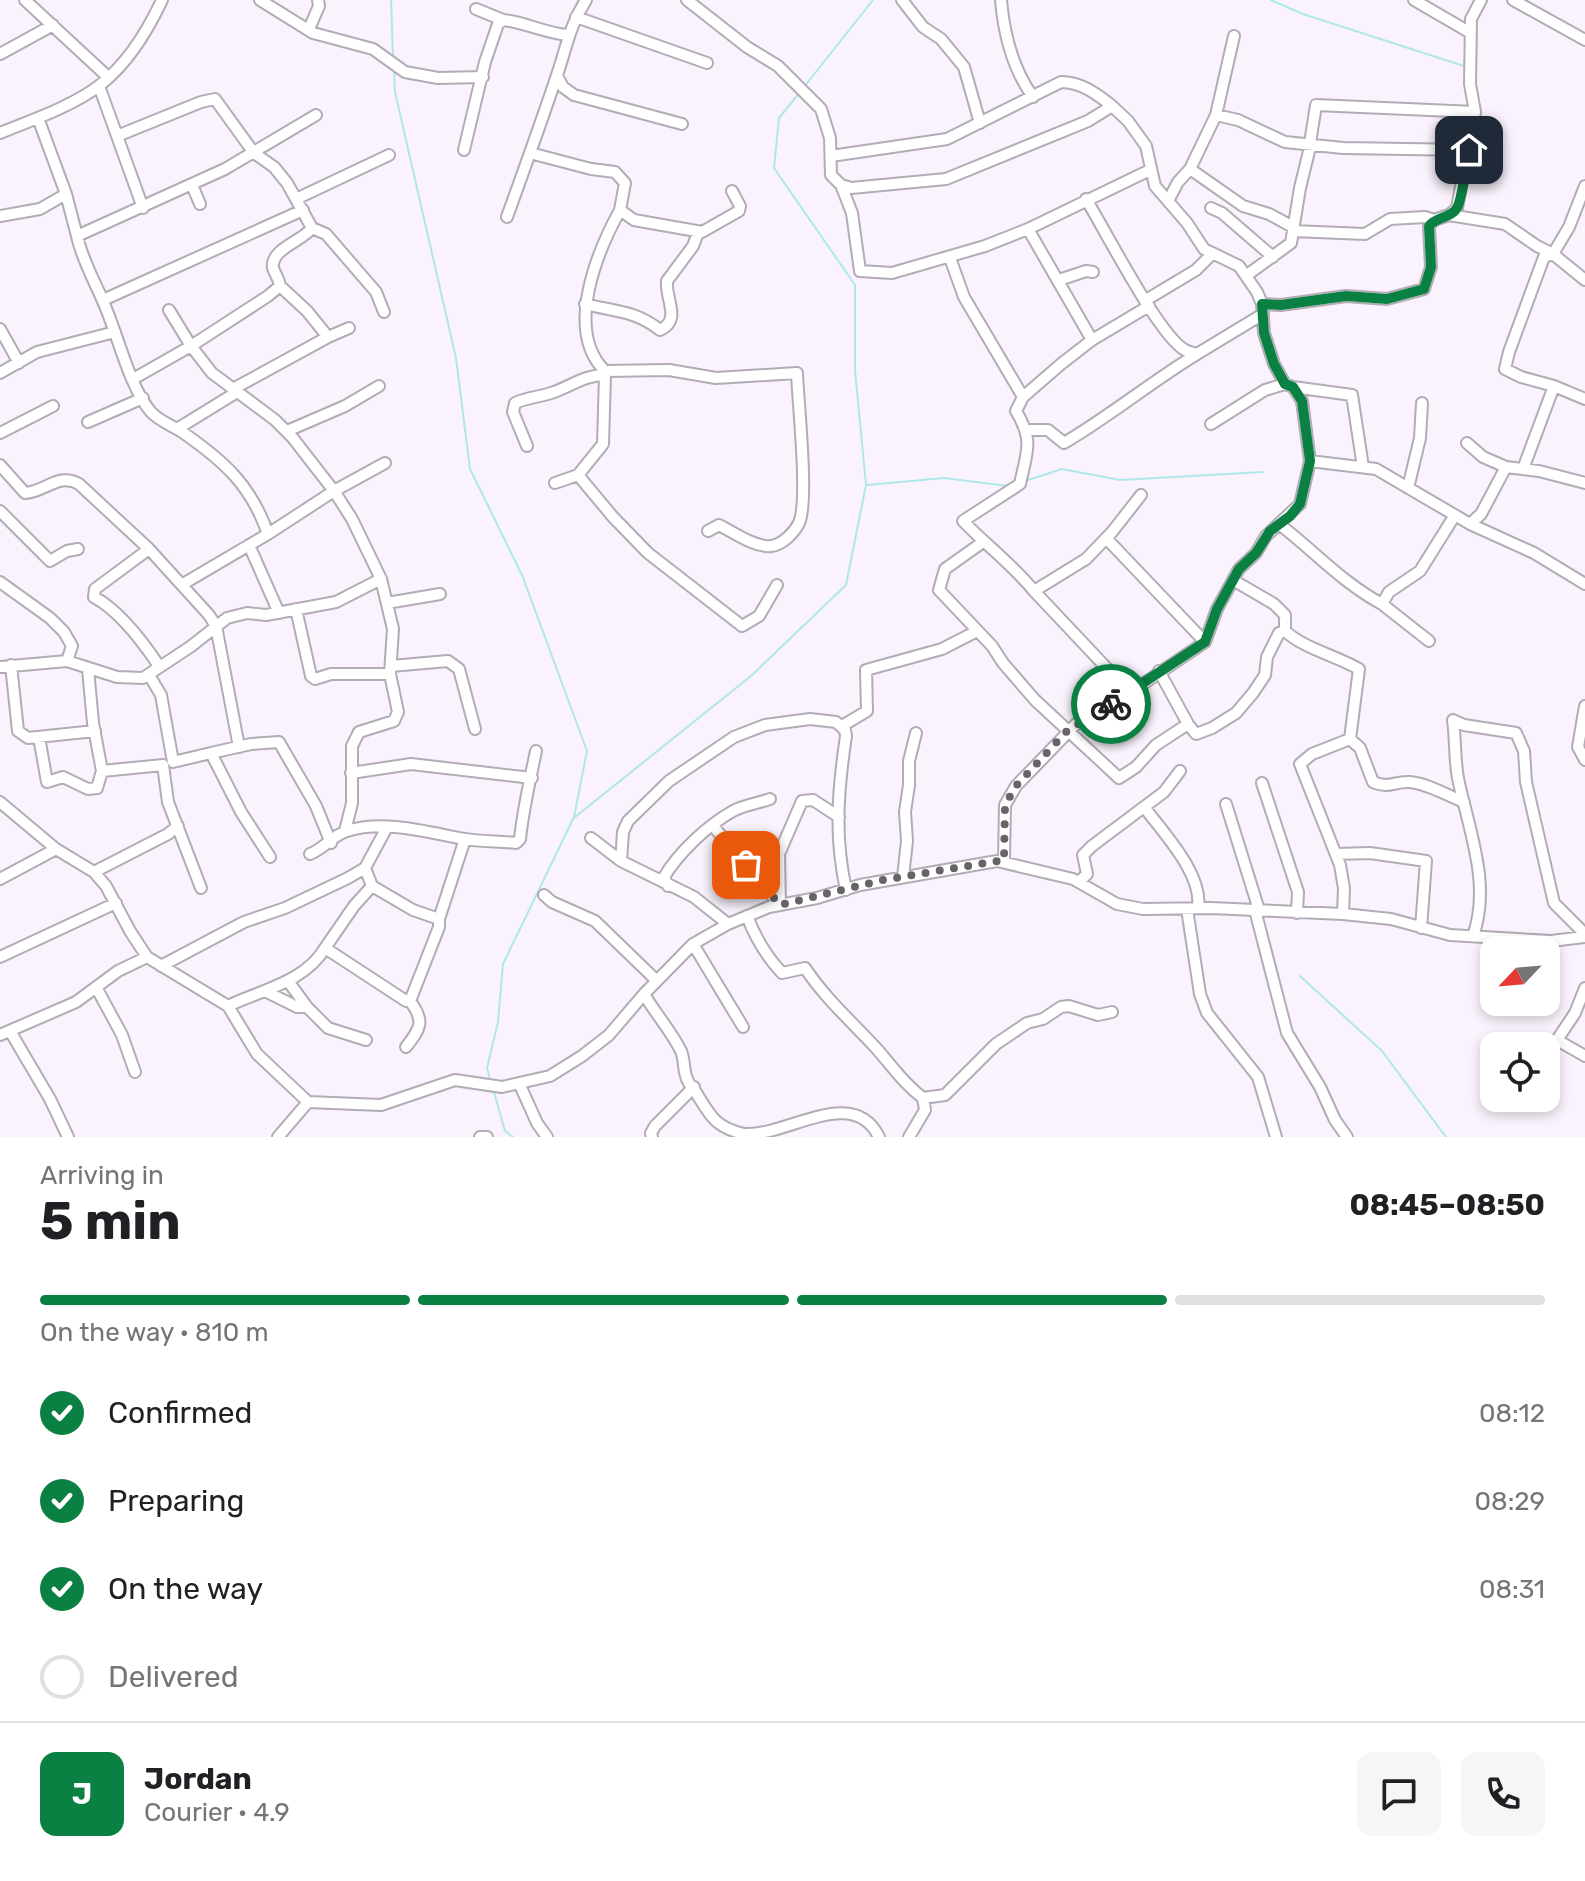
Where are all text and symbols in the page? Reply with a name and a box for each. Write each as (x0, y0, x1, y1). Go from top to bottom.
pin (1435, 116, 1503, 184)
icon: home (1447, 128, 1491, 172)
courier (1071, 664, 1151, 744)
icon: bike (1089, 682, 1133, 726)
pin (712, 831, 780, 899)
icon: bag (724, 843, 768, 887)
north arrow (1480, 936, 1560, 1016)
map controls (1480, 936, 1560, 1112)
button: locate (1480, 1032, 1560, 1112)
text: Arriving in (40, 1160, 164, 1191)
text: 08:45–08:50 (1349, 1187, 1545, 1223)
text: 5 min (40, 1190, 181, 1252)
text: On the way · 810 m (40, 1317, 269, 1348)
icon: check (40, 1391, 84, 1435)
text: Confirmed (108, 1395, 252, 1431)
text: 08:12 (1479, 1398, 1545, 1429)
icon: check (40, 1479, 84, 1523)
text: Preparing (108, 1483, 244, 1519)
text: 08:29 (1475, 1486, 1545, 1517)
icon: check (40, 1567, 84, 1611)
text: On the way (108, 1571, 263, 1607)
text: 08:31 (1479, 1574, 1545, 1605)
text: Delivered (108, 1659, 239, 1695)
button: chat (1357, 1752, 1441, 1836)
button: phone (1461, 1752, 1545, 1836)
text: Jordan (144, 1761, 252, 1797)
text: J (72, 1776, 92, 1812)
text: Courier · 4.9 (144, 1797, 290, 1828)

